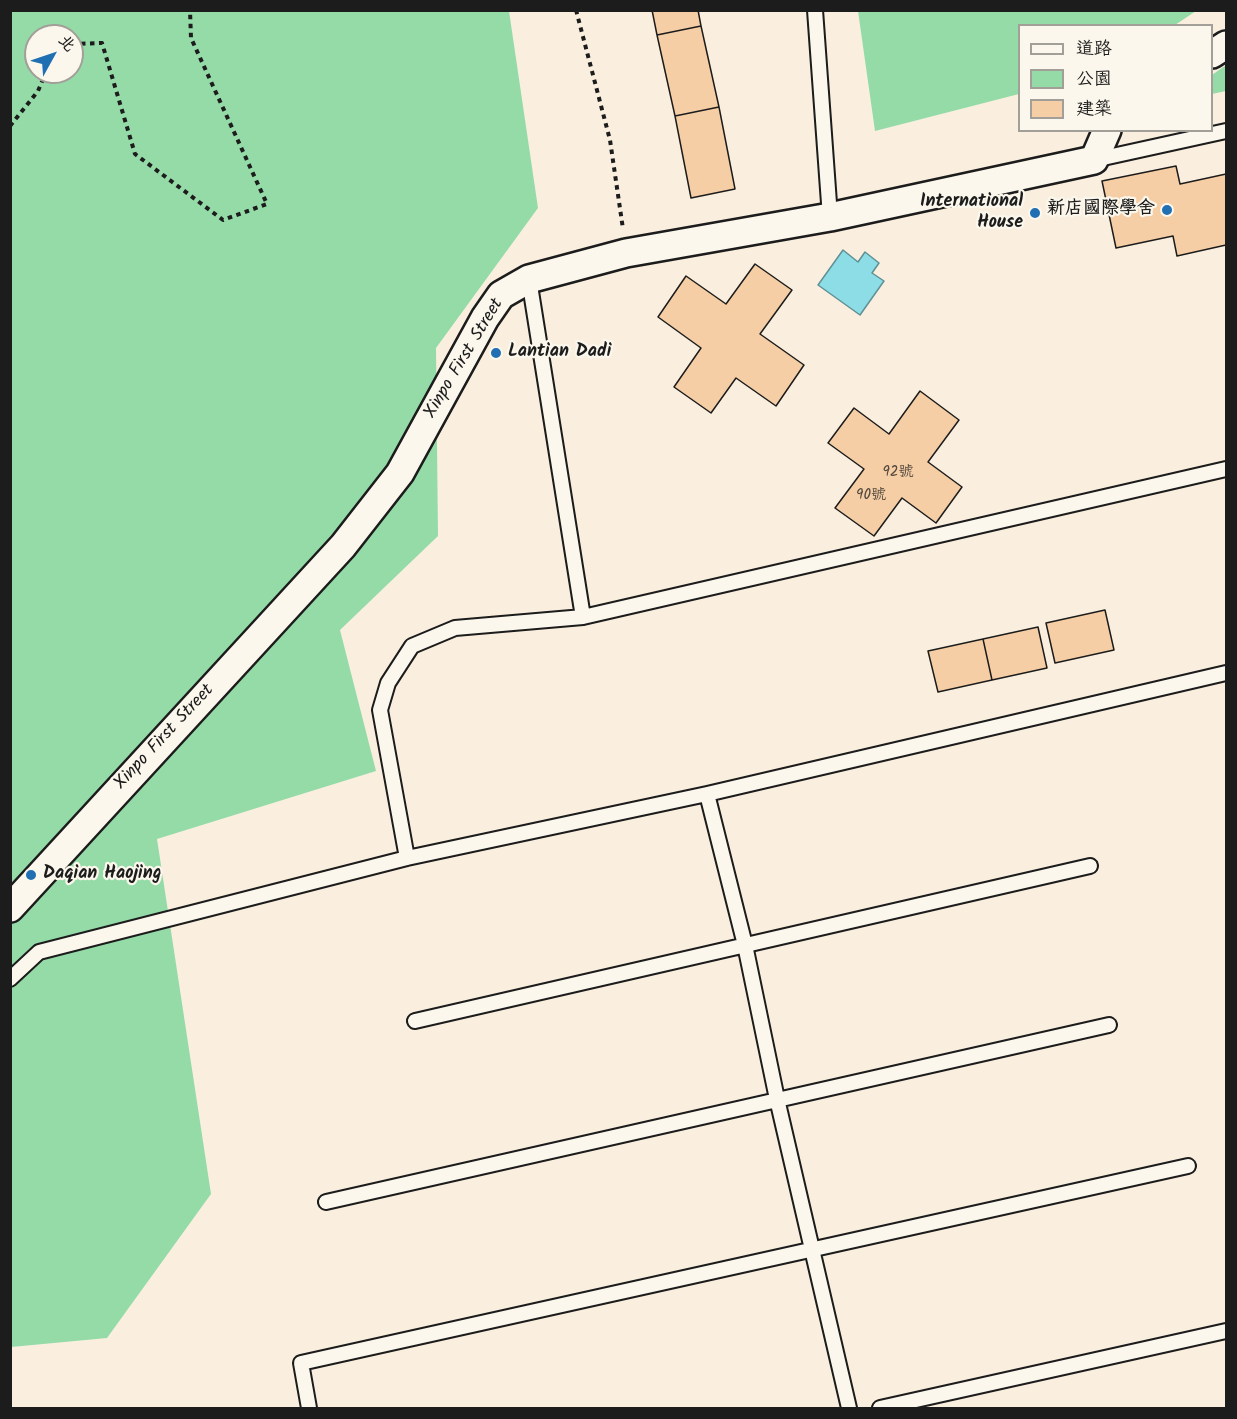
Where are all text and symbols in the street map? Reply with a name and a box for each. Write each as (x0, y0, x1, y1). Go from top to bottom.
north arrow (24, 24, 84, 84)
legend (1018, 24, 1213, 132)
text: 北 (52, 29, 81, 58)
text: 道路 (1076, 35, 1112, 64)
text: 公園 (1076, 65, 1112, 94)
text: 建築 (1076, 95, 1112, 124)
place label: International House (920, 192, 1023, 234)
place label: 新店國際學舍 (1047, 199, 1155, 221)
marker: 新店國際學舍 (1160, 203, 1174, 217)
marker: International House (1028, 206, 1042, 220)
street label: Xinpo First Street (421, 295, 509, 423)
place label: Lantian Dadi (508, 342, 611, 364)
marker: Lantian Dadi (489, 346, 503, 360)
house number: 92號 (882, 464, 914, 482)
house number: 90號 (856, 487, 886, 505)
street label: Xinpo First Street (111, 681, 219, 795)
place label: Daqian Haojing (43, 864, 161, 886)
marker: Daqian Haojing (24, 868, 38, 882)

